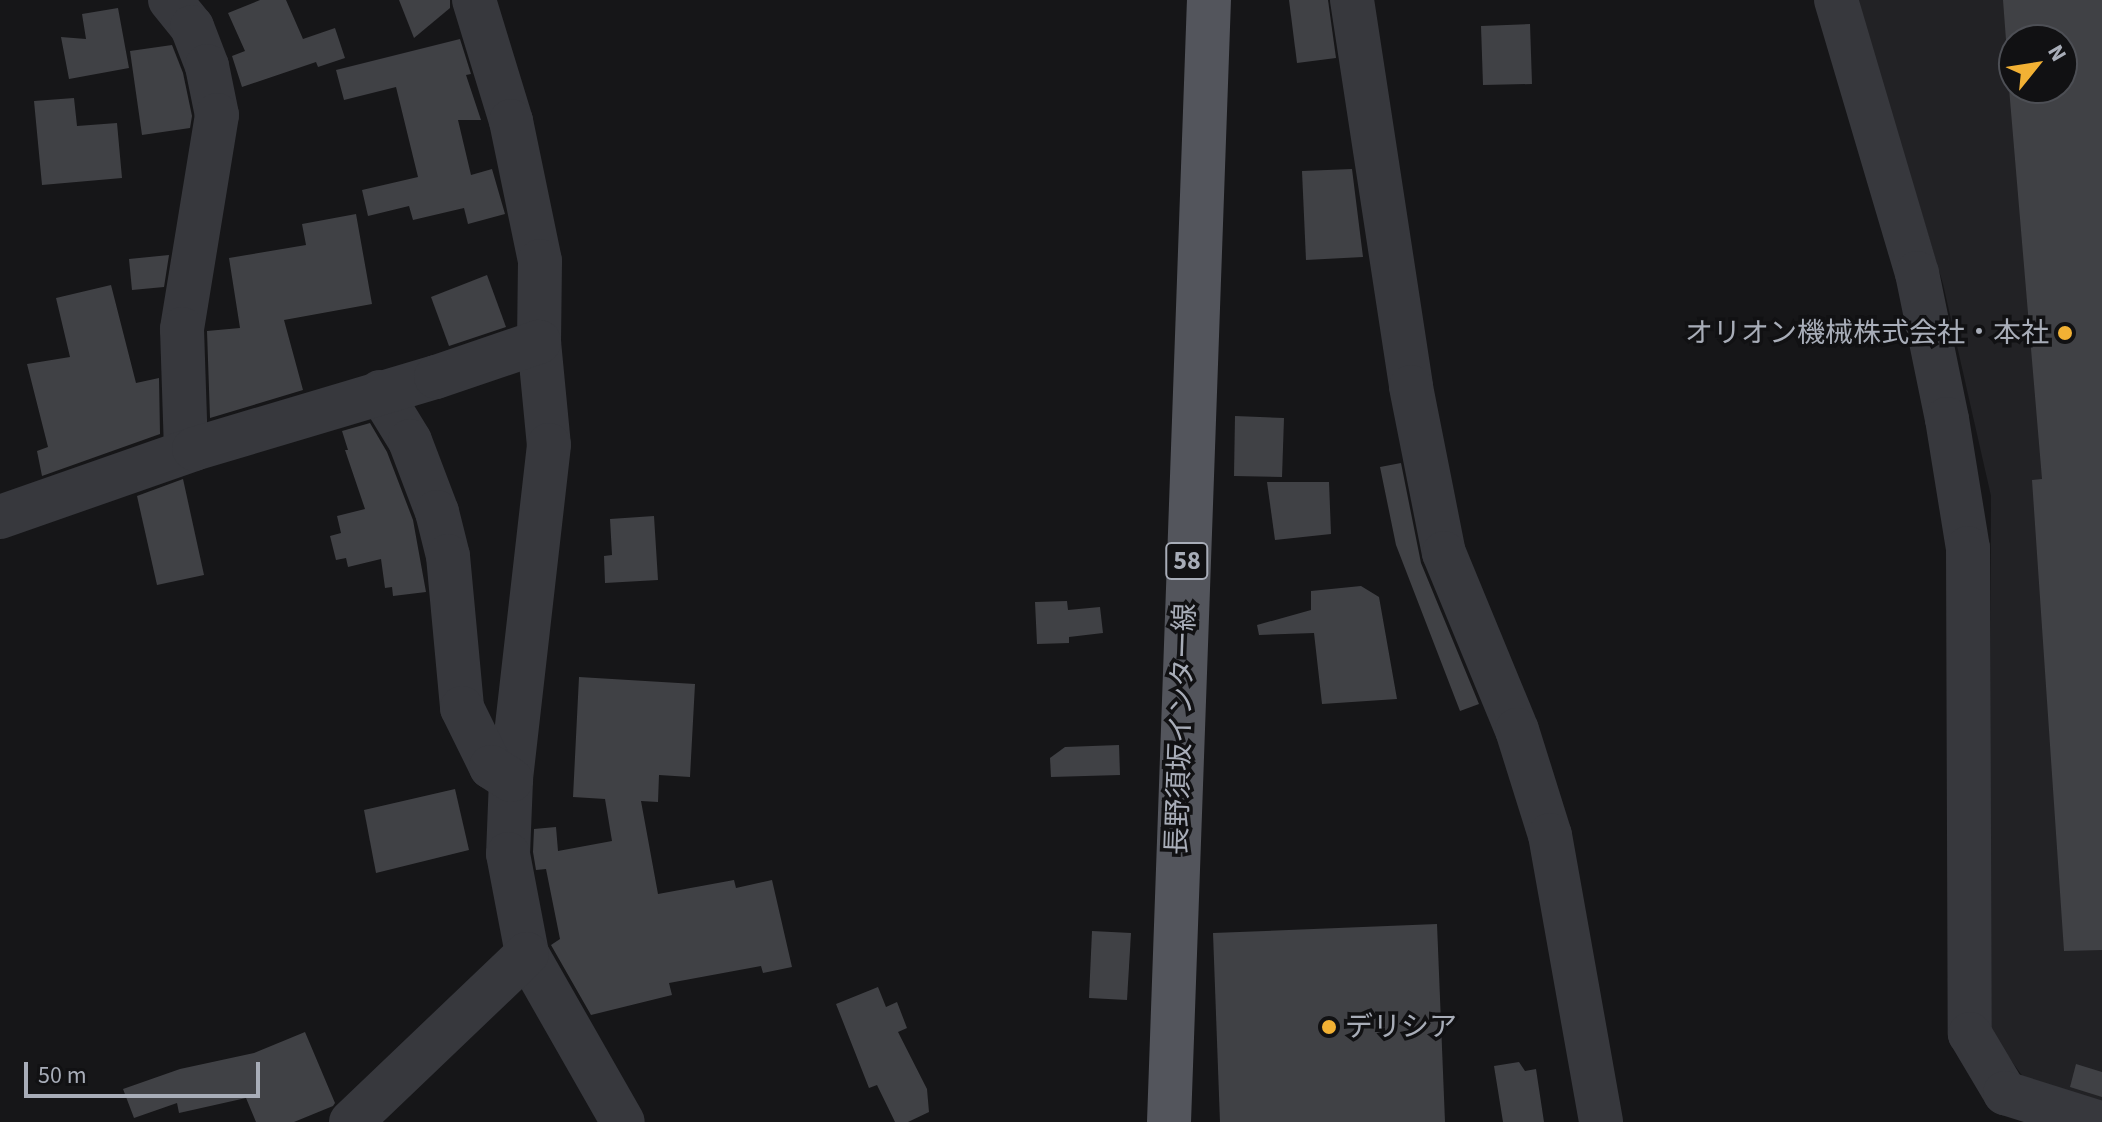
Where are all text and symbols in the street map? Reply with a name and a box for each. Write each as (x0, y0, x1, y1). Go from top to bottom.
north arrow (1998, 24, 2078, 104)
text: N (2040, 39, 2075, 67)
place label: オリオン機械株式会社・本社 (1685, 316, 2049, 350)
marker: オリオン機械株式会社・本社 (2056, 324, 2074, 342)
road number: 58 (1165, 539, 1209, 583)
street label: 長野須坂インター線 (1160, 602, 1202, 856)
place label: デリシア (1345, 1010, 1457, 1044)
marker: デリシア (1320, 1018, 1338, 1036)
scale bar (28, 1046, 264, 1096)
text: 50 m (38, 1058, 87, 1093)

